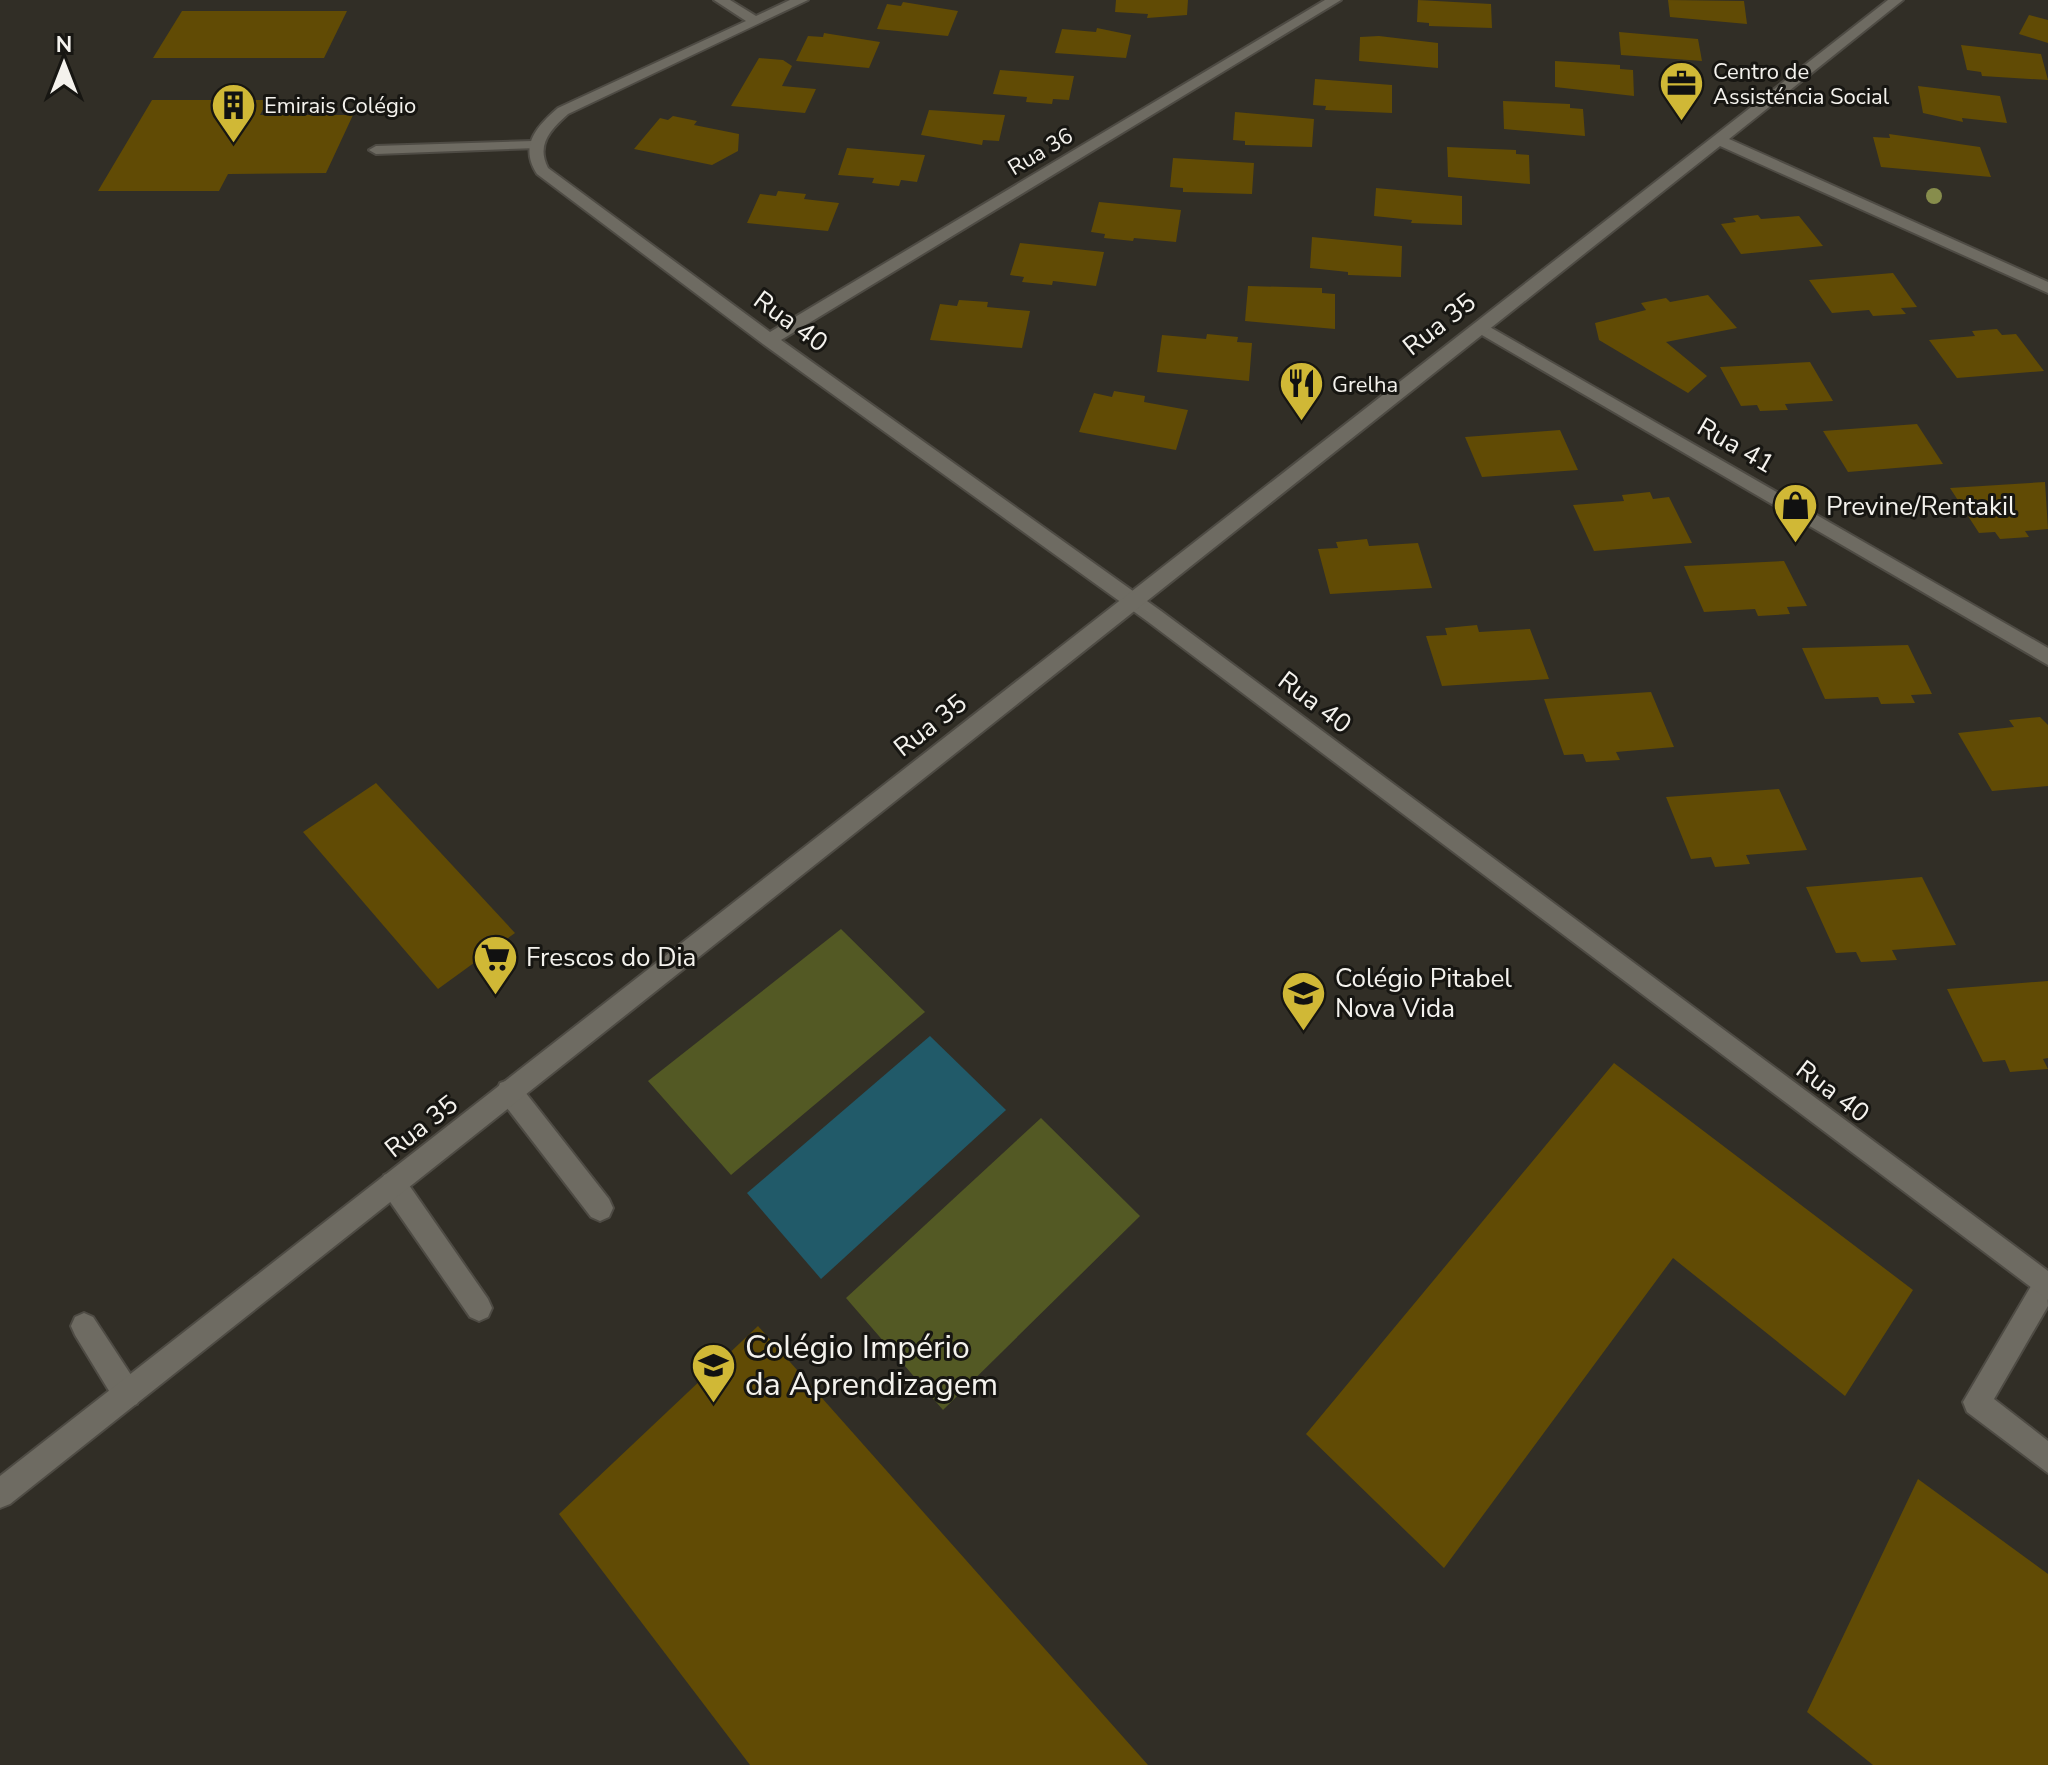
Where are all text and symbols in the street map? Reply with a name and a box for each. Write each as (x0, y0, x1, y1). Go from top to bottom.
north arrow (24, 24, 104, 104)
text: N (56, 30, 72, 60)
place label: Centro de Assisténcia Social (1713, 57, 1890, 112)
office icon: Centro de Assisténcia Social (1658, 60, 1706, 123)
building icon: Emirais Colégio (209, 81, 257, 144)
place label: Emirais Colégio (264, 91, 416, 121)
street label: Rua 36 (1002, 121, 1079, 183)
street label: Rua 40 (747, 283, 835, 360)
street label: Rua 35 (1396, 285, 1483, 364)
restaurant icon: Grelha (1277, 360, 1325, 423)
place label: Grelha (1332, 370, 1398, 400)
street label: Rua 41 (1691, 409, 1781, 482)
shop icon: Previne/Rentakil (1771, 482, 1819, 545)
place label: Previne/Rentakil (1826, 489, 2016, 524)
street label: Rua 40 (1271, 663, 1359, 742)
street label: Rua 35 (887, 686, 974, 765)
supermarket icon: Frescos do Dia (471, 933, 519, 996)
place label: Frescos do Dia (526, 940, 696, 975)
place label: Colégio Pitabel Nova Vida (1335, 961, 1512, 1026)
school or university icon: Colégio Pitabel Nova Vida (1280, 969, 1328, 1032)
street label: Rua 40 (1789, 1052, 1877, 1131)
street label: Rua 35 (378, 1087, 465, 1166)
place label: Colégio Império da Aprendizagem (745, 1326, 998, 1406)
school or university icon: Colégio Império da Aprendizagem (690, 1341, 738, 1404)

